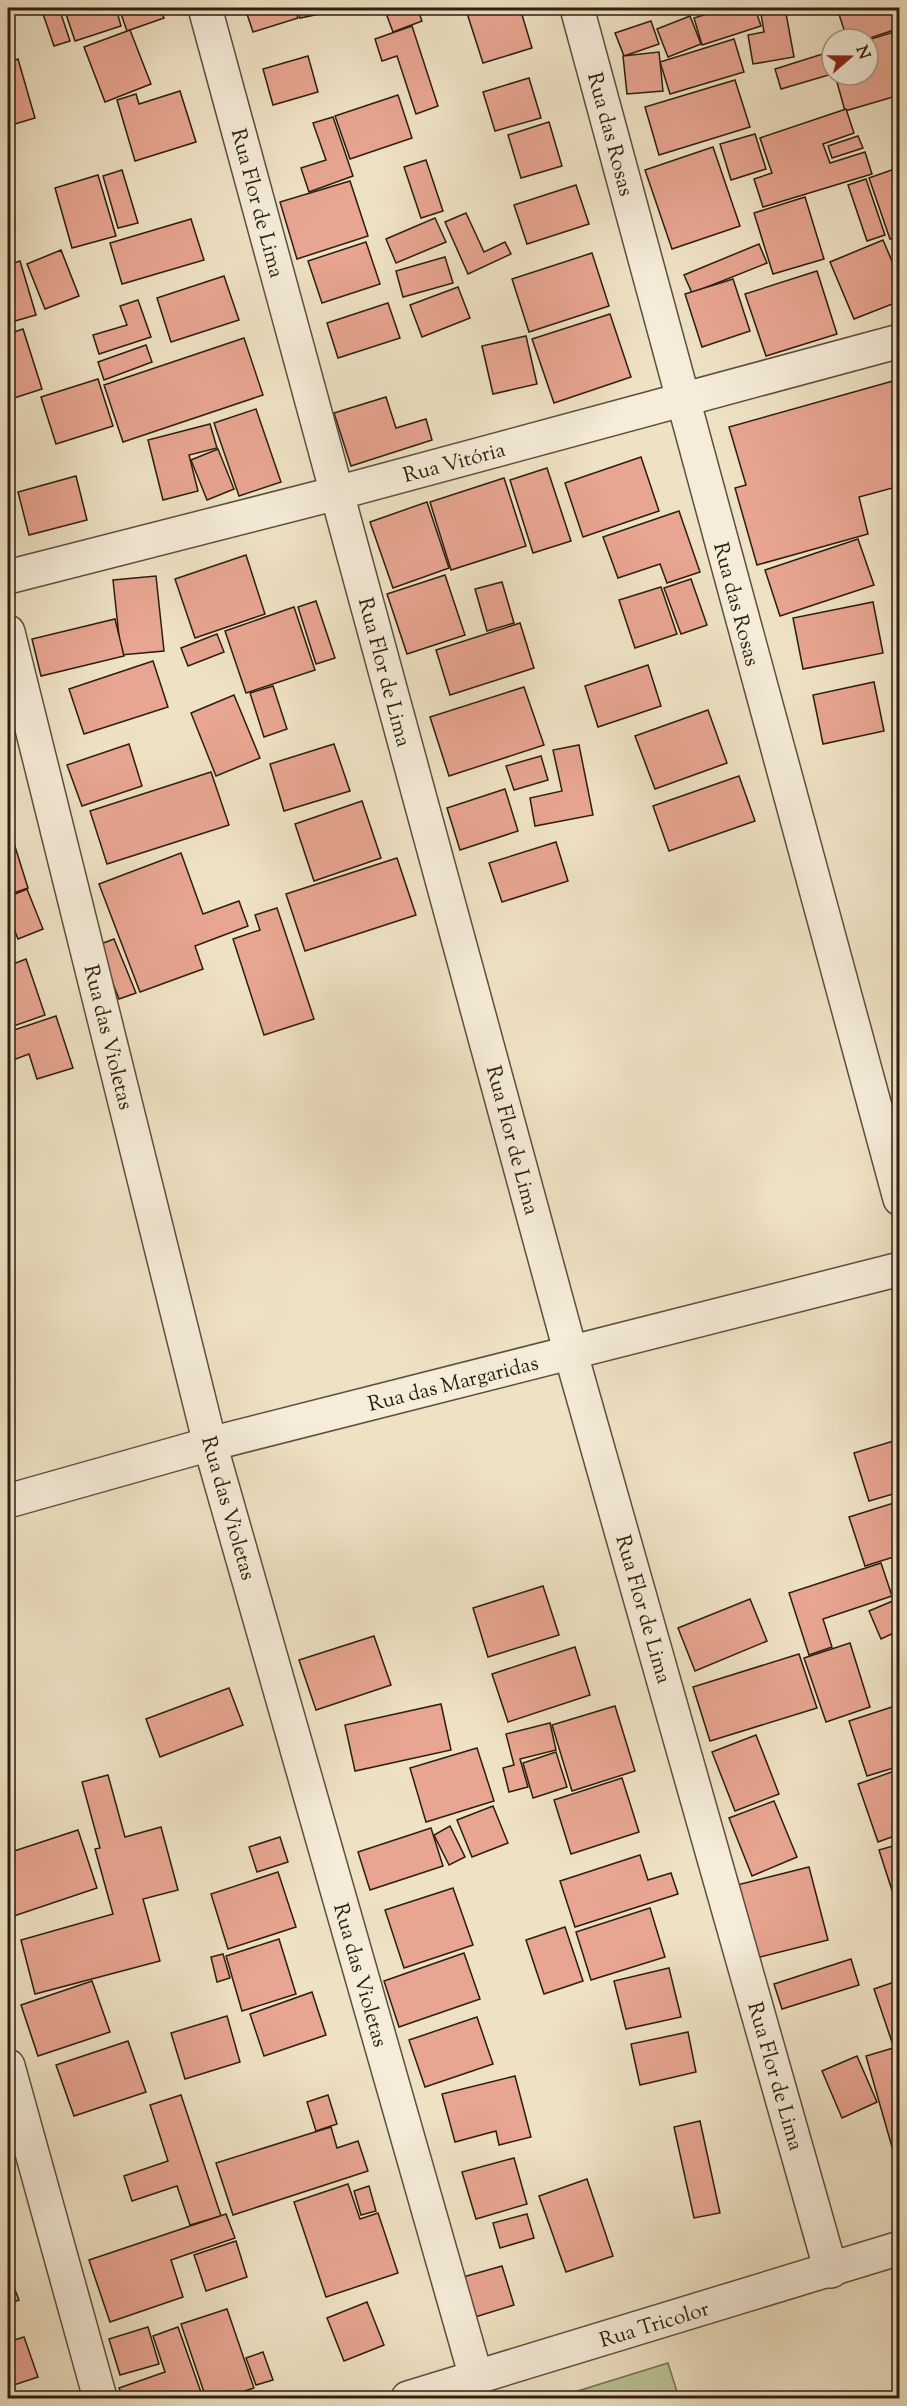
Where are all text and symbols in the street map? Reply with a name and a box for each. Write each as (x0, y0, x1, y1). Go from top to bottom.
north arrow (820, 27, 880, 87)
text: N (849, 43, 875, 63)
street label: Rua das Rosas (578, 69, 640, 200)
street label: Rua Flor de Lima (222, 126, 290, 282)
street label: Rua Vitória (400, 436, 509, 492)
street label: Rua das Rosas (704, 539, 766, 670)
street label: Rua Flor de Lima (349, 595, 417, 751)
street label: Rua das Violetas (75, 962, 140, 1113)
street label: Rua Flor de Lima (477, 1063, 545, 1219)
street label: Rua das Margaridas (365, 1349, 542, 1421)
street label: Rua das Violetas (192, 1433, 262, 1584)
street label: Rua Flor de Lima (607, 1532, 678, 1688)
street label: Rua das Violetas (324, 1900, 394, 2051)
street label: Rua Flor de Lima (739, 1999, 810, 2155)
street label: Rua Tricolor (596, 2295, 713, 2357)

